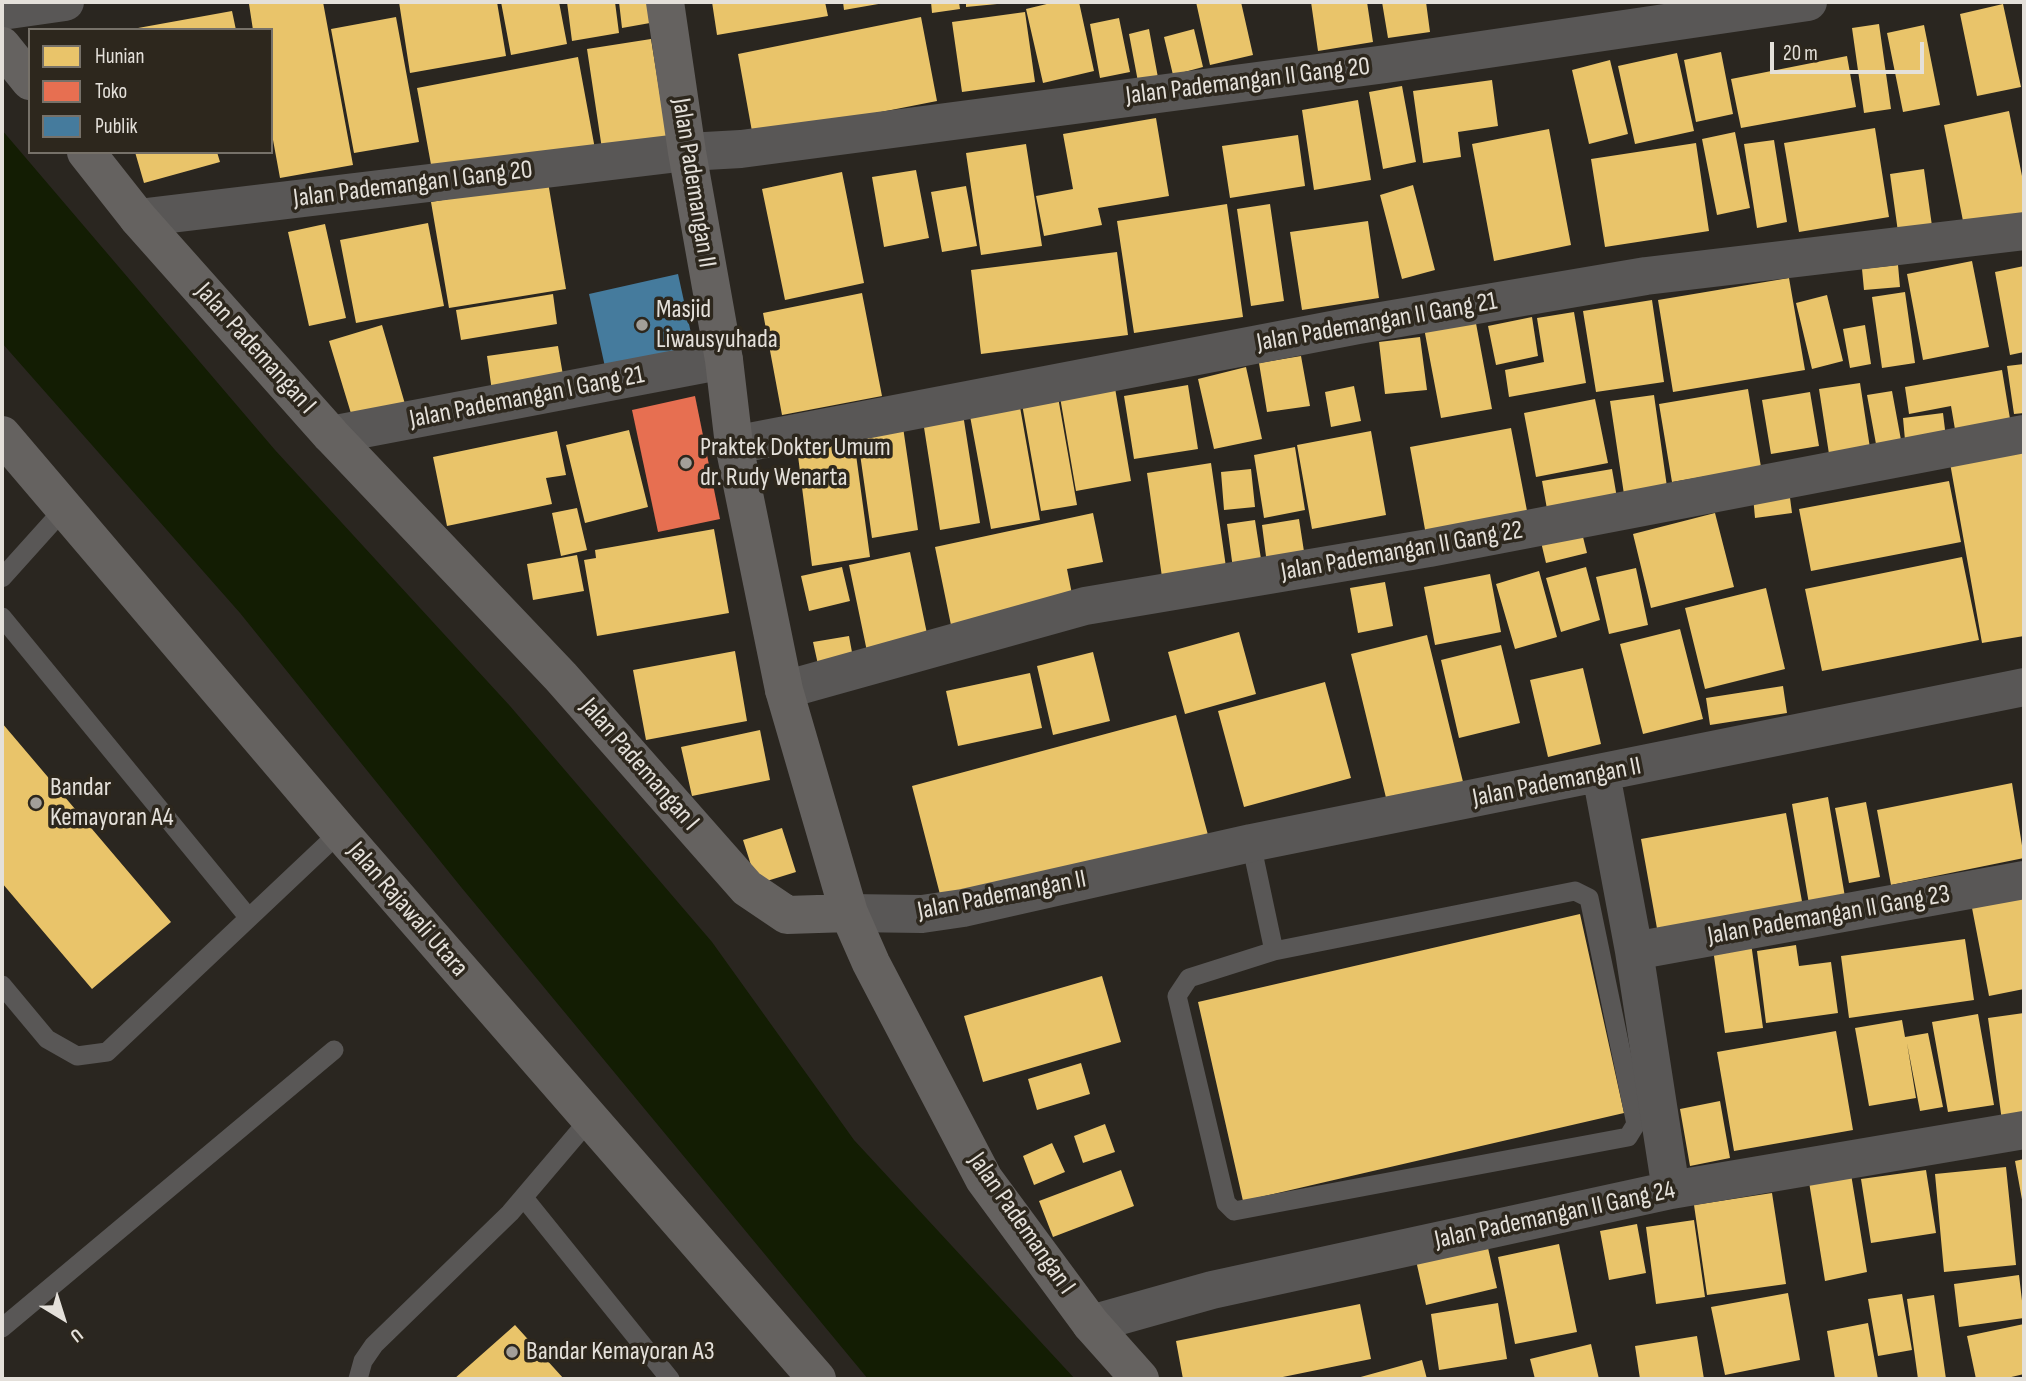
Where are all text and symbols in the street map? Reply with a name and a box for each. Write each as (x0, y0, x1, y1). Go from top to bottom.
legend (28, 28, 273, 154)
scale bar (1774, 28, 1928, 72)
text: 20 m (1783, 41, 1818, 66)
text: Hunian (95, 44, 144, 69)
street label: Jalan Pademangan II Gang 20 (1124, 52, 1372, 112)
text: Toko (95, 79, 127, 104)
street label: Jalan Pademangan II (664, 96, 722, 270)
text: Publik (95, 114, 138, 139)
street label: Jalan Pademangan I Gang 20 (292, 155, 534, 215)
street label: Jalan Pademangan I (188, 277, 322, 421)
street label: Jalan Pademangan II Gang 21 (1254, 286, 1500, 360)
place label: Masjid Liwausyuhada (656, 294, 778, 356)
marker: Masjid Liwausyuhada (634, 317, 650, 333)
street label: Jalan Pademangan I Gang 21 (407, 360, 647, 436)
place label: Praktek Dokter Umum dr. Rudy Wenarta (700, 432, 891, 494)
marker: Praktek Dokter Umum dr. Rudy Wenarta (678, 455, 694, 471)
street label: Jalan Pademangan II Gang 22 (1279, 515, 1525, 589)
street label: Jalan Pademangan I (573, 692, 705, 838)
street label: Jalan Pademangan II (1470, 751, 1644, 815)
place label: Bandar Kemayoran A4 (50, 772, 174, 834)
marker: Bandar Kemayoran A4 (28, 795, 44, 811)
street label: Jalan Rajawali Utara (340, 836, 474, 984)
street label: Jalan Pademangan II (915, 864, 1089, 928)
street label: Jalan Pademangan II Gang 23 (1705, 879, 1953, 953)
street label: Jalan Pademangan I (961, 1147, 1081, 1301)
street label: Jalan Pademangan II Gang 24 (1432, 1175, 1678, 1257)
north arrow (28, 1283, 98, 1353)
text: U (65, 1323, 87, 1347)
place label: Bandar Kemayoran A3 (526, 1336, 715, 1368)
marker: Bandar Kemayoran A3 (504, 1344, 520, 1360)

